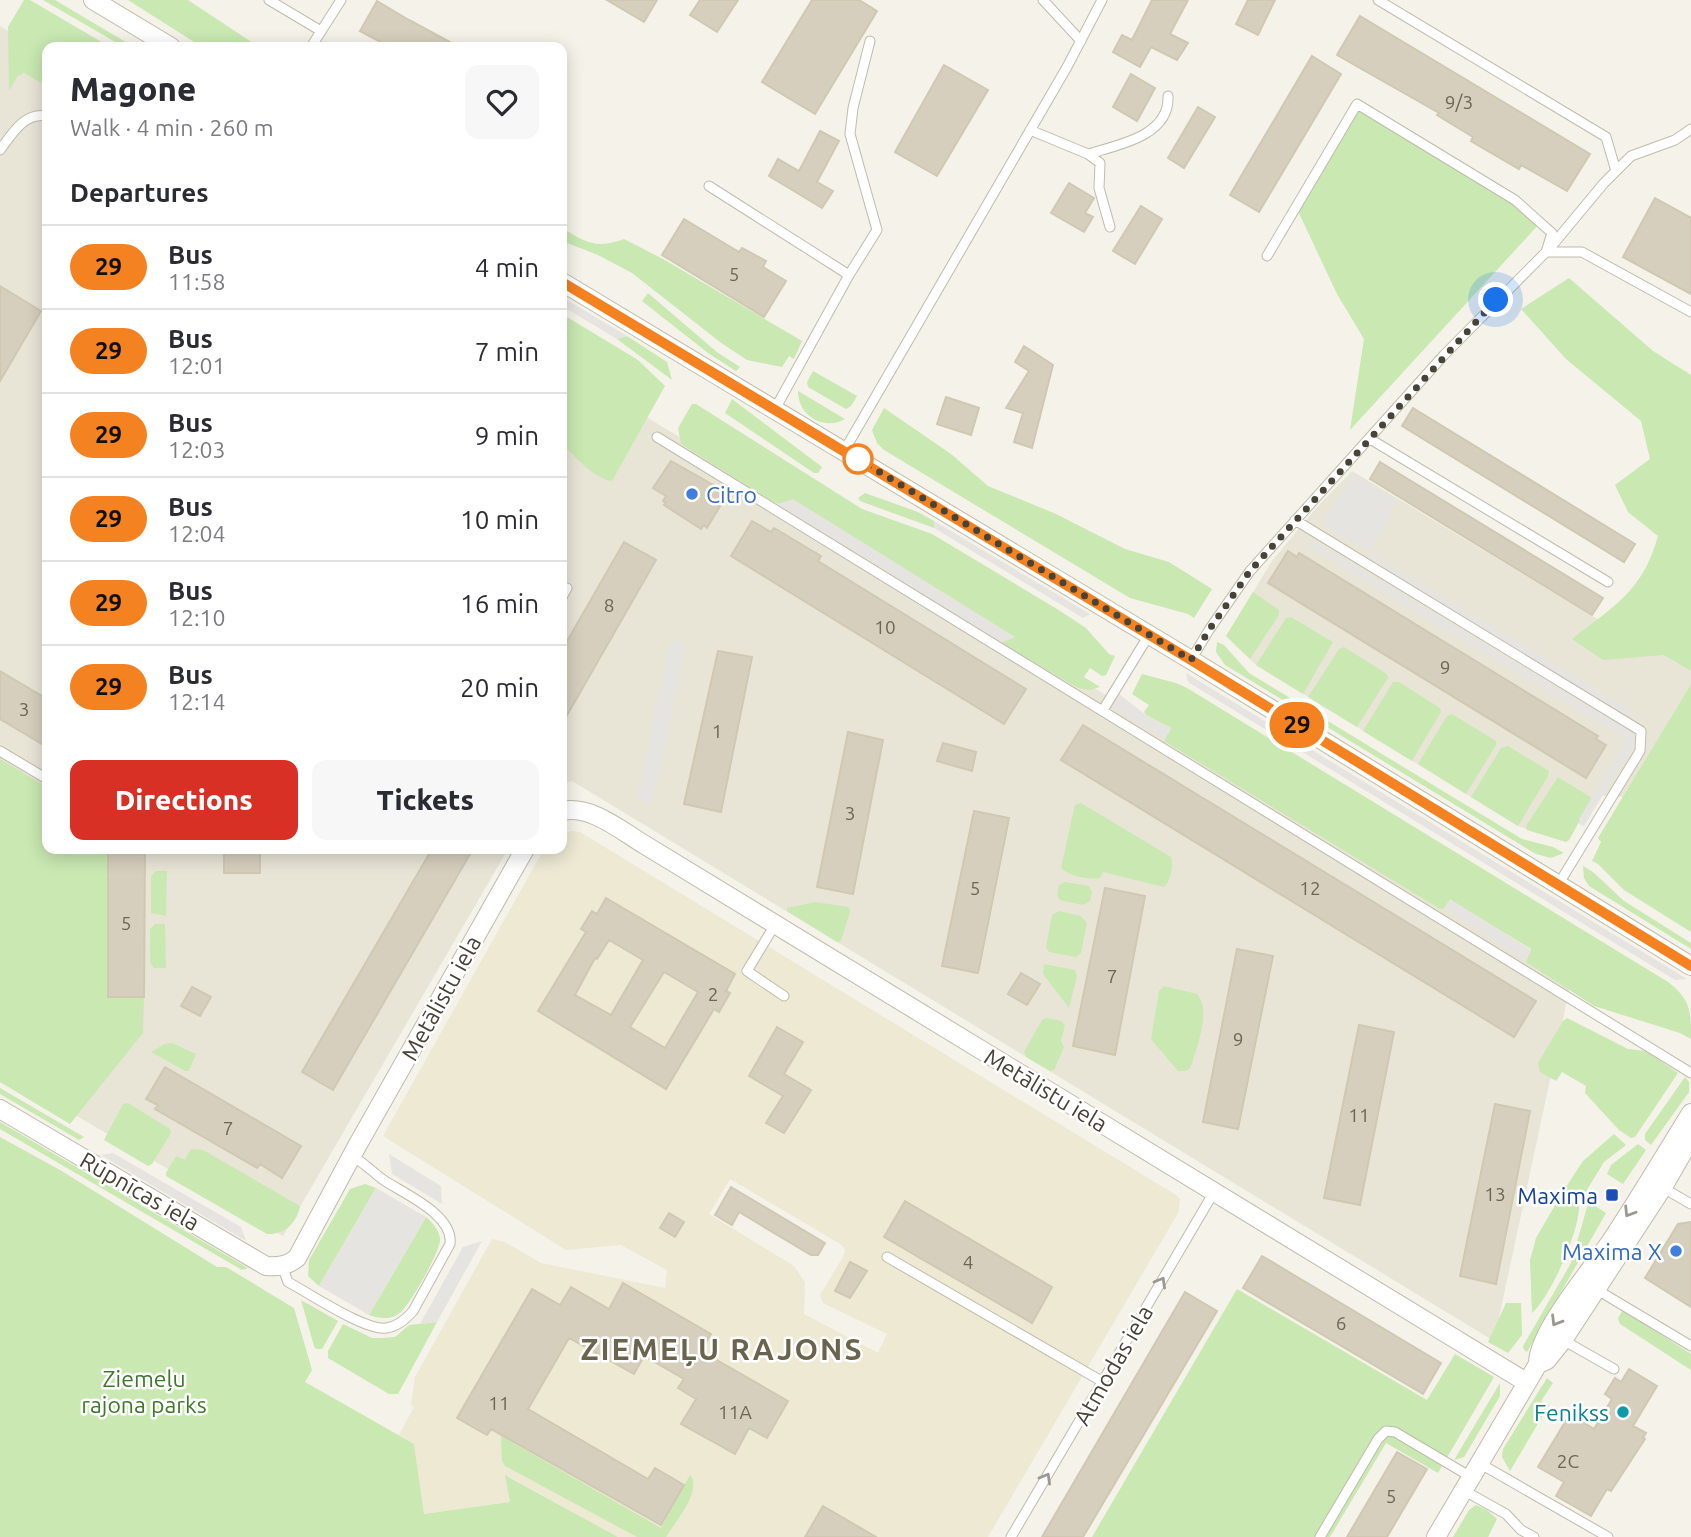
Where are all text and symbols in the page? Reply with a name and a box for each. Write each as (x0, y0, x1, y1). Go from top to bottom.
button: heart (465, 65, 539, 139)
text: Magone (70, 70, 196, 107)
house number: 9/3 (1445, 91, 1473, 113)
text: Walk · 4 min · 260 m (70, 115, 274, 140)
text: Departures (70, 178, 208, 207)
text: Bus (168, 240, 213, 269)
text: 29 (95, 253, 122, 280)
text: 4 min (475, 253, 539, 282)
house number: 5 (729, 263, 739, 285)
text: 11:58 (168, 269, 226, 294)
your location (1478, 282, 1513, 317)
text: Bus (168, 324, 213, 353)
text: 29 (95, 337, 122, 364)
text: 7 min (475, 337, 539, 366)
text: 12:01 (168, 353, 226, 378)
text: Bus (168, 408, 213, 437)
text: 29 (95, 421, 122, 448)
text: 9 min (475, 421, 539, 450)
text: 12:03 (168, 437, 226, 462)
unlabelled marker (843, 444, 873, 474)
place label: Citro (706, 482, 757, 507)
marker: Citro (684, 486, 700, 502)
text: Bus (168, 492, 213, 521)
text: 29 (95, 505, 122, 532)
text: 10 min (460, 505, 539, 534)
text: 12:04 (168, 521, 226, 546)
text: Bus (168, 576, 213, 605)
text: 29 (95, 589, 122, 616)
text: 16 min (460, 589, 539, 618)
house number: 8 (604, 594, 614, 616)
text: 12:10 (168, 605, 226, 630)
house number: 10 (874, 616, 896, 638)
house number: 9 (1440, 656, 1450, 678)
text: Bus (168, 660, 213, 689)
text: 29 (95, 673, 122, 700)
text: 20 min (460, 673, 539, 702)
text: 12:14 (168, 689, 226, 714)
house number: 3 (19, 698, 29, 720)
line badge: 29 (1266, 702, 1328, 748)
text: 29 (1283, 711, 1311, 738)
house number: 1 (712, 720, 722, 742)
button: Directions (70, 760, 298, 840)
button: Tickets (312, 760, 539, 840)
house number: 3 (845, 802, 855, 824)
house number: 5 (970, 877, 980, 899)
house number: 12 (1299, 877, 1321, 899)
house number: 5 (121, 912, 131, 934)
street label: Metālistu iela (396, 931, 486, 1065)
house number: 7 (1107, 965, 1117, 987)
house number: 2 (708, 983, 718, 1005)
house number: 9 (1233, 1028, 1243, 1050)
street label: Metālistu iela (980, 1044, 1112, 1136)
house number: 11 (1348, 1104, 1370, 1126)
house number: 7 (223, 1117, 233, 1139)
street label: Rūpnīcas iela (76, 1147, 204, 1235)
house number: 13 (1484, 1183, 1506, 1205)
place label: Maxima (1517, 1183, 1598, 1208)
marker: Maxima (1604, 1187, 1620, 1203)
one-way arrow (1625, 1205, 1638, 1218)
place label: Maxima X (1562, 1239, 1662, 1264)
marker: Maxima X (1668, 1243, 1684, 1259)
house number: 4 (963, 1251, 973, 1273)
one-way arrow (1153, 1277, 1166, 1290)
street label: Atmodas iela (1069, 1301, 1157, 1429)
house number: 6 (1336, 1312, 1346, 1334)
one-way arrow (1551, 1313, 1564, 1326)
district label: ZIEMEĻU RAJONS (580, 1332, 864, 1366)
park label: Ziemeļu rajona parks (81, 1366, 207, 1417)
house number: 11 (488, 1392, 510, 1414)
place label: Fenikss (1534, 1400, 1609, 1425)
house number: 11A (718, 1401, 753, 1423)
marker: Fenikss (1615, 1404, 1631, 1420)
house number: 2C (1557, 1450, 1580, 1472)
one-way arrow (1037, 1473, 1050, 1486)
house number: 5 (1386, 1485, 1396, 1507)

